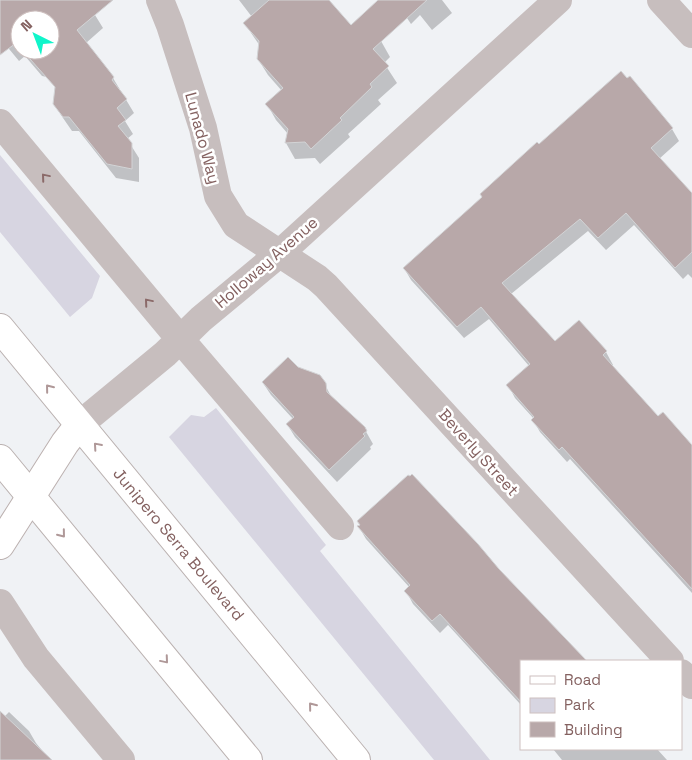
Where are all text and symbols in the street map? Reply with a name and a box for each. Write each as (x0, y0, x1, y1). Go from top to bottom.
north arrow (10, 10, 60, 60)
text: N (17, 16, 36, 35)
street label: Lunado Way (180, 90, 225, 186)
one-way arrow (41, 173, 50, 182)
street label: Holloway Avenue (210, 212, 322, 313)
one-way arrow (145, 298, 154, 307)
one-way arrow (45, 384, 54, 393)
street label: Beverly Street (434, 404, 523, 500)
one-way arrow (94, 443, 103, 452)
street label: Junipero Serra Boulevard (108, 463, 249, 625)
one-way arrow (56, 528, 65, 537)
one-way arrow (160, 654, 169, 663)
legend (520, 660, 682, 750)
text: Road (564, 670, 601, 689)
text: Park (564, 695, 595, 714)
one-way arrow (309, 703, 318, 712)
text: Building (564, 720, 623, 739)

